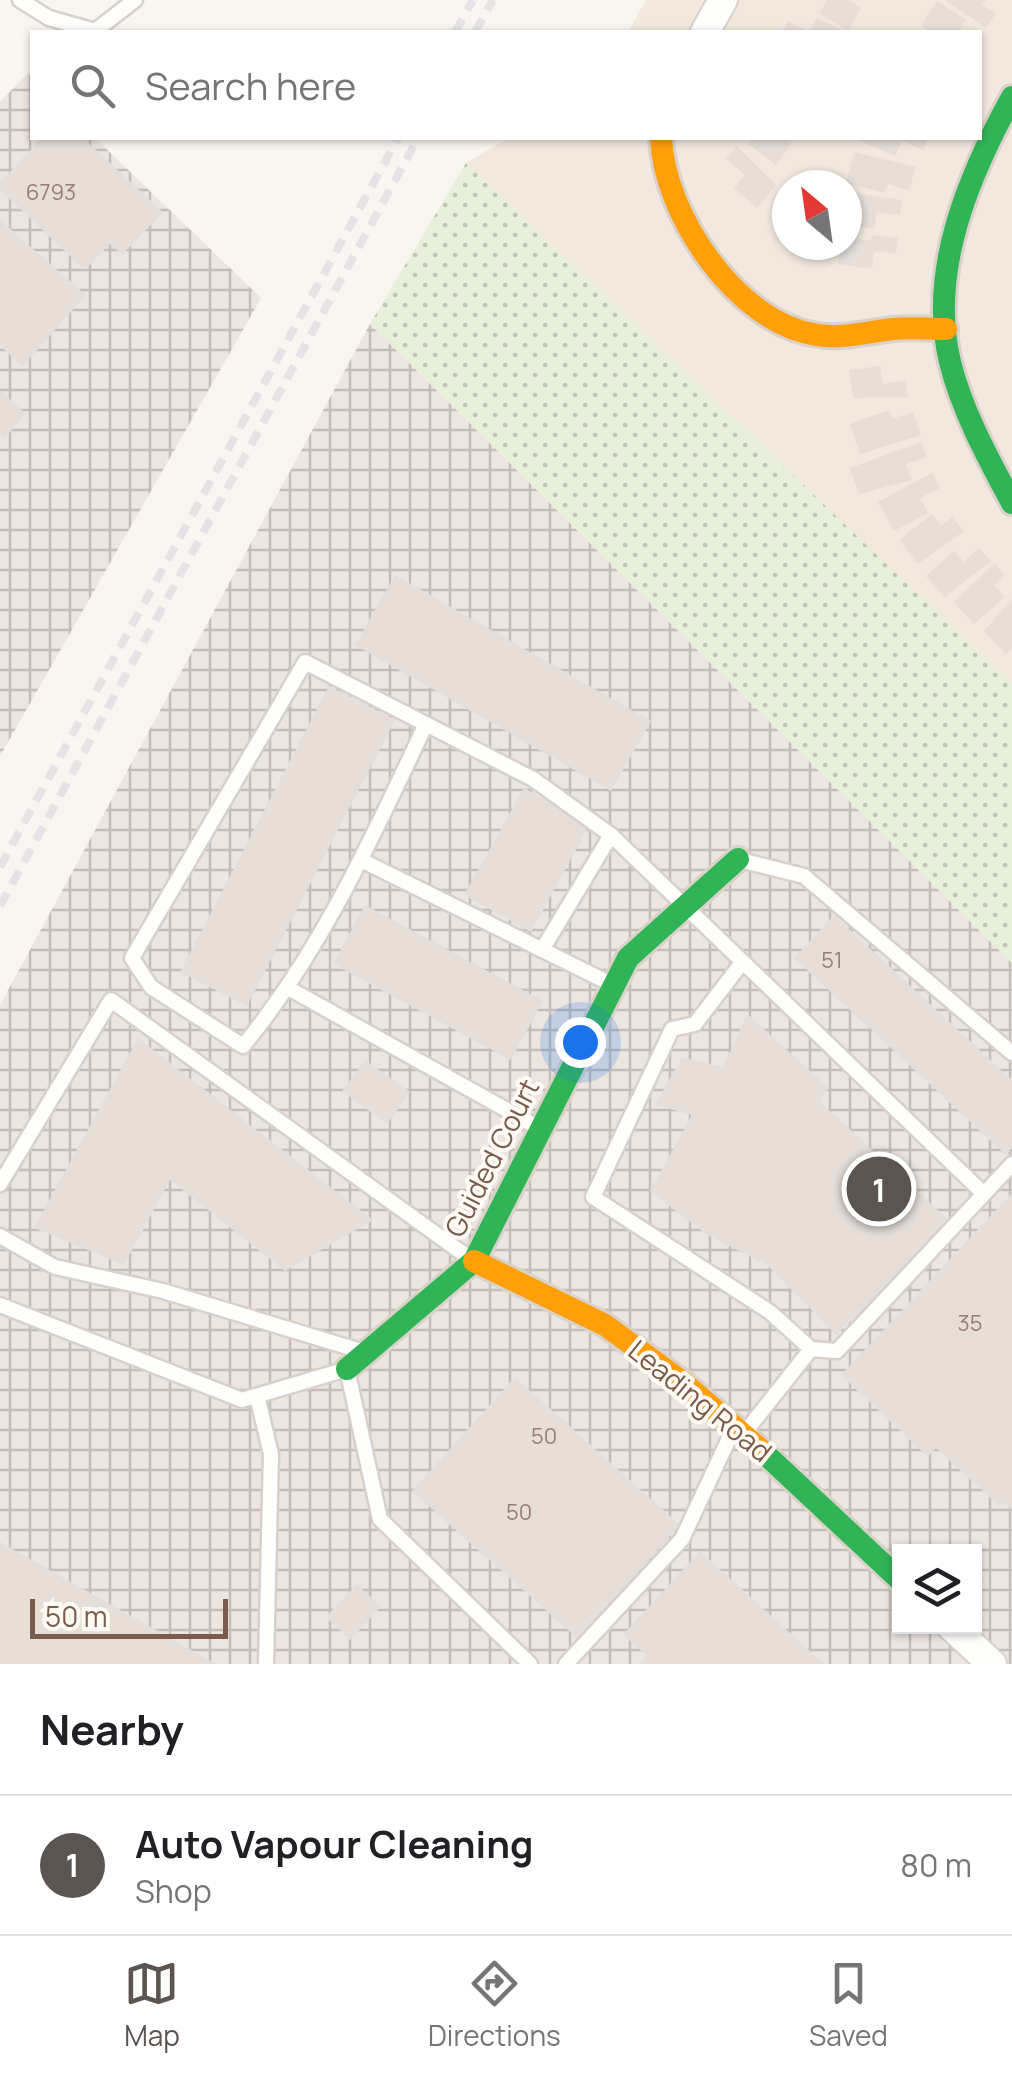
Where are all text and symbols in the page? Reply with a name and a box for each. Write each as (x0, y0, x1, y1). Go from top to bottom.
search box (30, 30, 982, 140)
icon: search (65, 58, 120, 113)
text: Search here (145, 59, 356, 111)
north arrow (772, 170, 862, 260)
house number: 6793 (26, 177, 76, 207)
house number: 51 (821, 945, 843, 975)
your location (555, 1017, 606, 1068)
street label: Guided Court (435, 1072, 547, 1243)
pin: 1 (846, 1152, 912, 1226)
house number: 35 (958, 1308, 982, 1338)
street label: Leading Road (621, 1331, 780, 1470)
house number: 50 (531, 1421, 557, 1451)
house number: 50 (506, 1497, 532, 1527)
map controls (892, 1544, 982, 1634)
button: layers (892, 1544, 982, 1634)
scale bar (30, 1594, 228, 1638)
text: 50 m (45, 1597, 108, 1635)
text: Nearby (40, 1700, 184, 1758)
text: Auto Vapour Cleaning (135, 1817, 533, 1869)
text: 1 (65, 1843, 80, 1887)
text: 80 m (900, 1843, 972, 1887)
text: Shop (135, 1869, 212, 1913)
tab: Map (124, 1956, 180, 2054)
tab: Directions (428, 1956, 561, 2054)
tab: Saved (809, 1956, 888, 2054)

